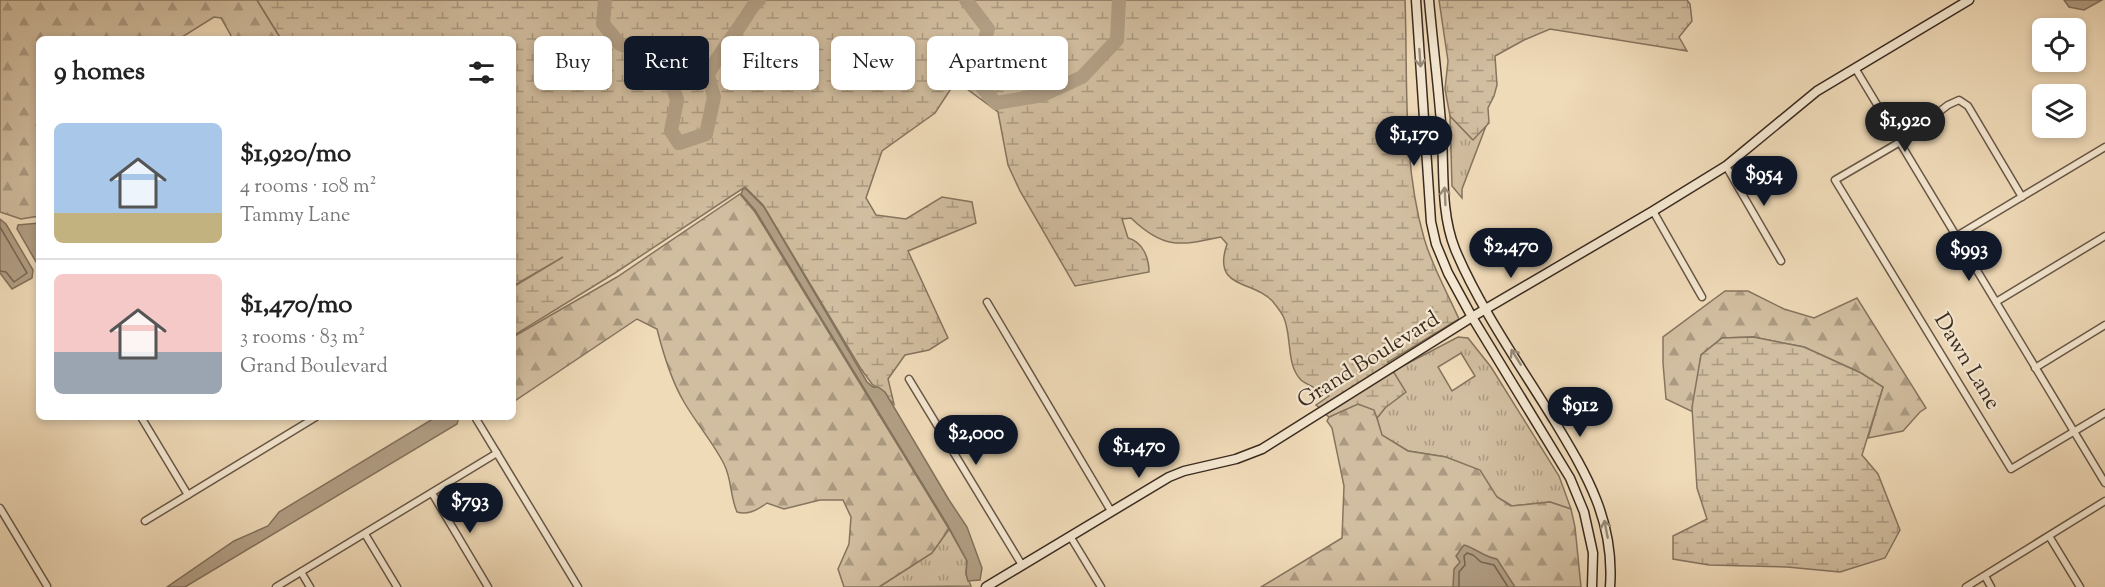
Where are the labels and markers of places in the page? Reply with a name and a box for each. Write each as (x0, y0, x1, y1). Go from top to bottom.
pin: $1,920 (1856, 102, 1954, 153)
pin: $1,170 (1365, 116, 1463, 167)
pin: $954 (1728, 156, 1800, 207)
pin: $2,470 (1462, 228, 1560, 279)
pin: $993 (1933, 231, 2005, 282)
pin: $912 (1544, 387, 1616, 438)
pin: $2,000 (927, 415, 1025, 466)
pin: $1,470 (1090, 428, 1188, 479)
pin: $793 (434, 483, 506, 534)

